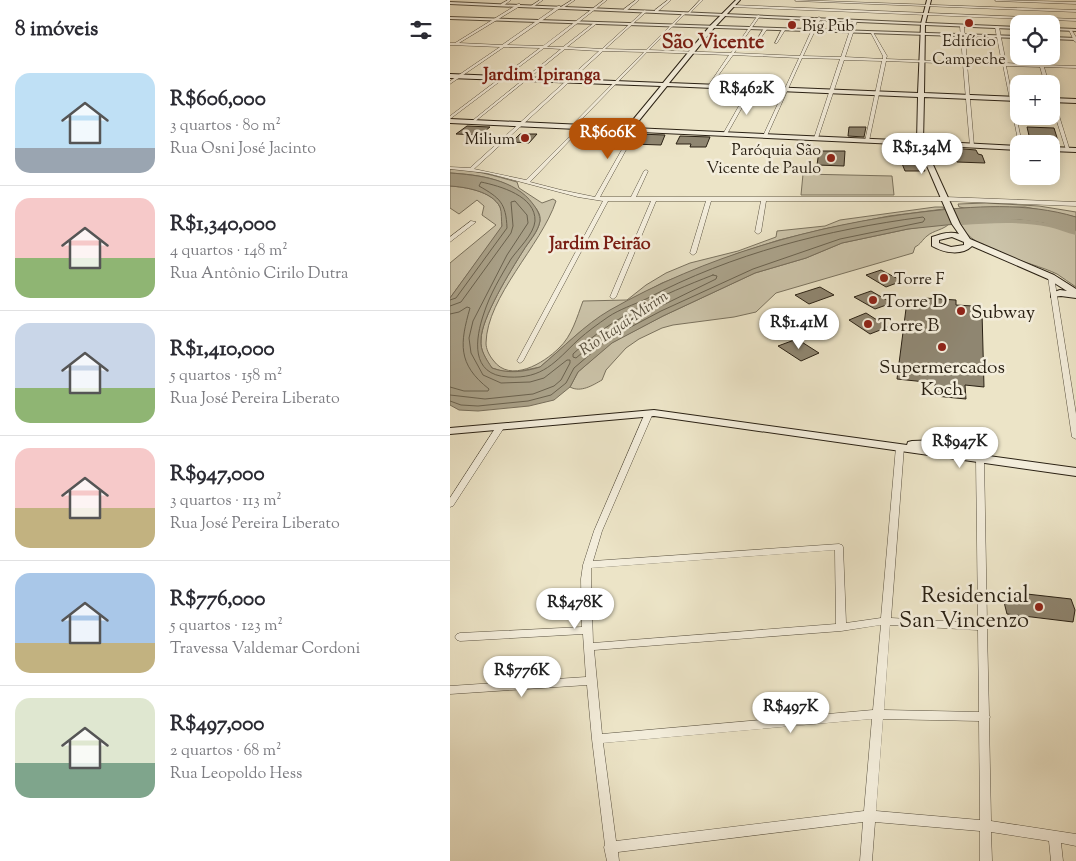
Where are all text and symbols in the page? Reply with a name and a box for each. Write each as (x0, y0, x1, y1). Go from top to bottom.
text: 8 imóveis (15, 15, 98, 45)
map controls (1010, 15, 1060, 185)
button: locate (1010, 15, 1060, 65)
icon: filters (407, 16, 435, 44)
place label: Big Pub (802, 16, 855, 39)
marker: Edifício Campeche (963, 17, 975, 29)
marker: Big Pub (786, 19, 798, 31)
district label: São Vicente (662, 29, 764, 58)
place label: Edifício Campeche (932, 31, 1006, 72)
district label: Jardim Ipiranga (481, 63, 601, 89)
pin: R$462K (706, 74, 788, 116)
button: + (1010, 75, 1060, 125)
text: R$462K (720, 78, 774, 101)
text: R$606,000 (170, 85, 266, 115)
icon: home (55, 93, 115, 153)
text: 3 quartos · 80 m² (170, 115, 281, 138)
pin: R$606K (567, 118, 649, 160)
text: R$606K (580, 122, 636, 145)
place label: Milium (464, 129, 515, 152)
marker: Milium (519, 132, 531, 144)
pin: R$1.34M (876, 132, 968, 175)
button: − (1010, 135, 1060, 185)
text: R$1.34M (893, 137, 951, 160)
text: Rua Osni José Jacinto (170, 138, 316, 161)
place label: Paróquia São Vicente de Paulo (706, 140, 821, 181)
marker: Paróquia São Vicente de Paulo (825, 152, 837, 164)
text: R$1,340,000 (170, 210, 276, 240)
icon: home (55, 218, 115, 278)
district label: Jardim Peirão (547, 232, 651, 258)
text: 4 quartos · 148 m² (170, 240, 288, 263)
text: Rua Antônio Cirilo Dutra (170, 263, 349, 286)
place label: Torre F (894, 269, 944, 292)
marker: Torre F (878, 272, 890, 284)
water label: Rio Itajaí-Mirim (575, 286, 673, 362)
place label: Torre D (883, 289, 947, 316)
marker: Torre D (867, 294, 879, 306)
place label: Subway (971, 300, 1036, 327)
marker: Subway (955, 305, 967, 317)
pin: R$1.41M (753, 308, 845, 350)
text: R$1.41M (770, 312, 828, 335)
place label: Torre B (878, 313, 939, 340)
marker: Torre B (862, 318, 874, 330)
text: R$1,410,000 (170, 335, 275, 365)
marker: Supermercados Koch (936, 341, 948, 353)
icon: home (55, 343, 115, 403)
place label: Supermercados Koch (879, 355, 1005, 404)
text: 5 quartos · 158 m² (170, 365, 282, 388)
text: Rua José Pereira Liberato (170, 388, 340, 411)
pin: R$947K (919, 426, 1001, 469)
text: R$947K (932, 431, 988, 454)
text: R$947,000 (170, 460, 265, 490)
icon: home (55, 468, 115, 528)
text: 3 quartos · 113 m² (170, 490, 282, 513)
text: Rua José Pereira Liberato (170, 513, 340, 536)
place label: Residencial San Vincenzo (899, 581, 1029, 638)
text: R$776,000 (170, 585, 265, 615)
pin: R$478K (534, 588, 616, 630)
text: R$478K (547, 592, 603, 615)
icon: home (55, 593, 115, 653)
marker: Residencial San Vincenzo (1033, 601, 1045, 613)
text: 5 quartos · 123 m² (170, 615, 283, 638)
text: Travessa Valdemar Cordoni (170, 638, 360, 661)
pin: R$776K (481, 656, 563, 698)
text: R$776K (494, 660, 550, 683)
pin: R$497K (750, 692, 832, 734)
text: R$497K (763, 696, 819, 719)
text: R$497,000 (170, 710, 264, 740)
icon: home (55, 718, 115, 778)
text: 2 quartos · 68 m² (170, 740, 281, 763)
text: Rua Leopoldo Hess (170, 763, 302, 786)

